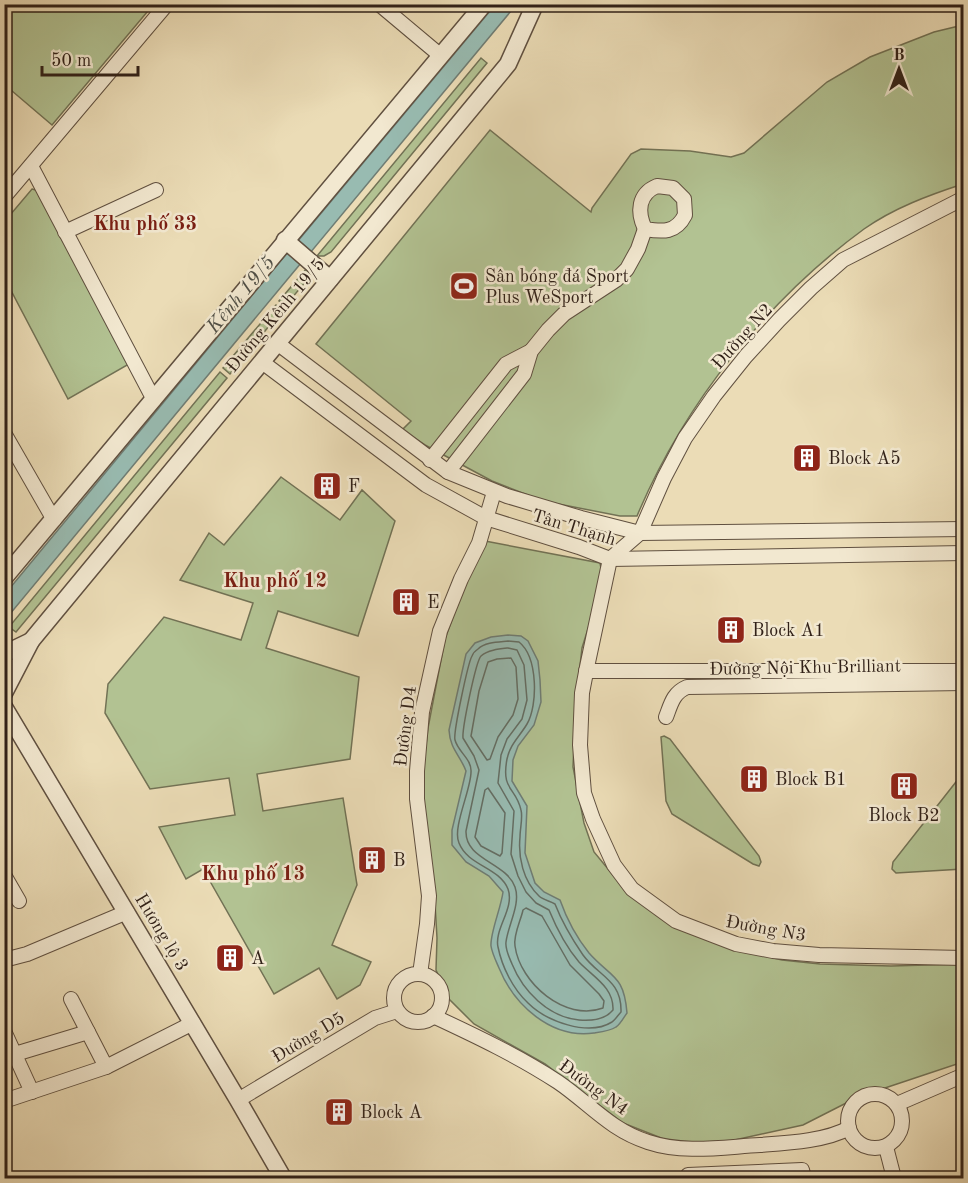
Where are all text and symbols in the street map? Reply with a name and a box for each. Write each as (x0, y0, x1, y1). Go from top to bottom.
scale bar (42, 39, 138, 77)
north arrow (869, 39, 929, 99)
text: B (893, 48, 905, 64)
text: 50 m (51, 52, 91, 70)
district label: Khu phố 33 (93, 213, 197, 235)
water label: Kênh 19/5 (203, 252, 280, 339)
street label: Đường Kênh 19/5 (223, 255, 329, 376)
place label: Sân bóng đá Sport Plus WeSport (485, 268, 629, 307)
sports icon: Sân bóng đá Sport Plus WeSport (448, 270, 480, 302)
street label: Đường N2 (709, 300, 777, 373)
building icon: Block A5 (791, 442, 823, 474)
place label: Block A5 (828, 450, 901, 468)
building icon: F (311, 470, 343, 502)
place label: F (348, 478, 360, 496)
street label: Tân Thạnh (530, 507, 618, 549)
district label: Khu phố 12 (223, 570, 327, 592)
building icon: E (390, 586, 422, 618)
place label: E (427, 594, 439, 612)
building icon: Block A1 (715, 614, 747, 646)
place label: Block A1 (752, 622, 825, 640)
street label: Đường Nội Khu Brilliant (709, 657, 901, 679)
street label: Đường D4 (392, 685, 420, 768)
building icon: Block B1 (738, 763, 770, 795)
building icon: Block B2 (888, 770, 920, 802)
place label: Block B1 (775, 771, 846, 789)
place label: Block B2 (868, 807, 940, 825)
building icon: B (356, 844, 388, 876)
place label: B (393, 852, 405, 870)
district label: Khu phố 13 (201, 863, 305, 885)
street label: Hương lộ 3 (131, 891, 191, 974)
street label: Đường N3 (724, 913, 807, 945)
building icon: A (214, 942, 246, 974)
place label: A (251, 950, 265, 968)
street label: Đường D5 (269, 1009, 348, 1067)
street label: Đường N4 (555, 1057, 632, 1119)
building icon: Block A (323, 1096, 355, 1128)
place label: Block A (360, 1104, 422, 1122)

